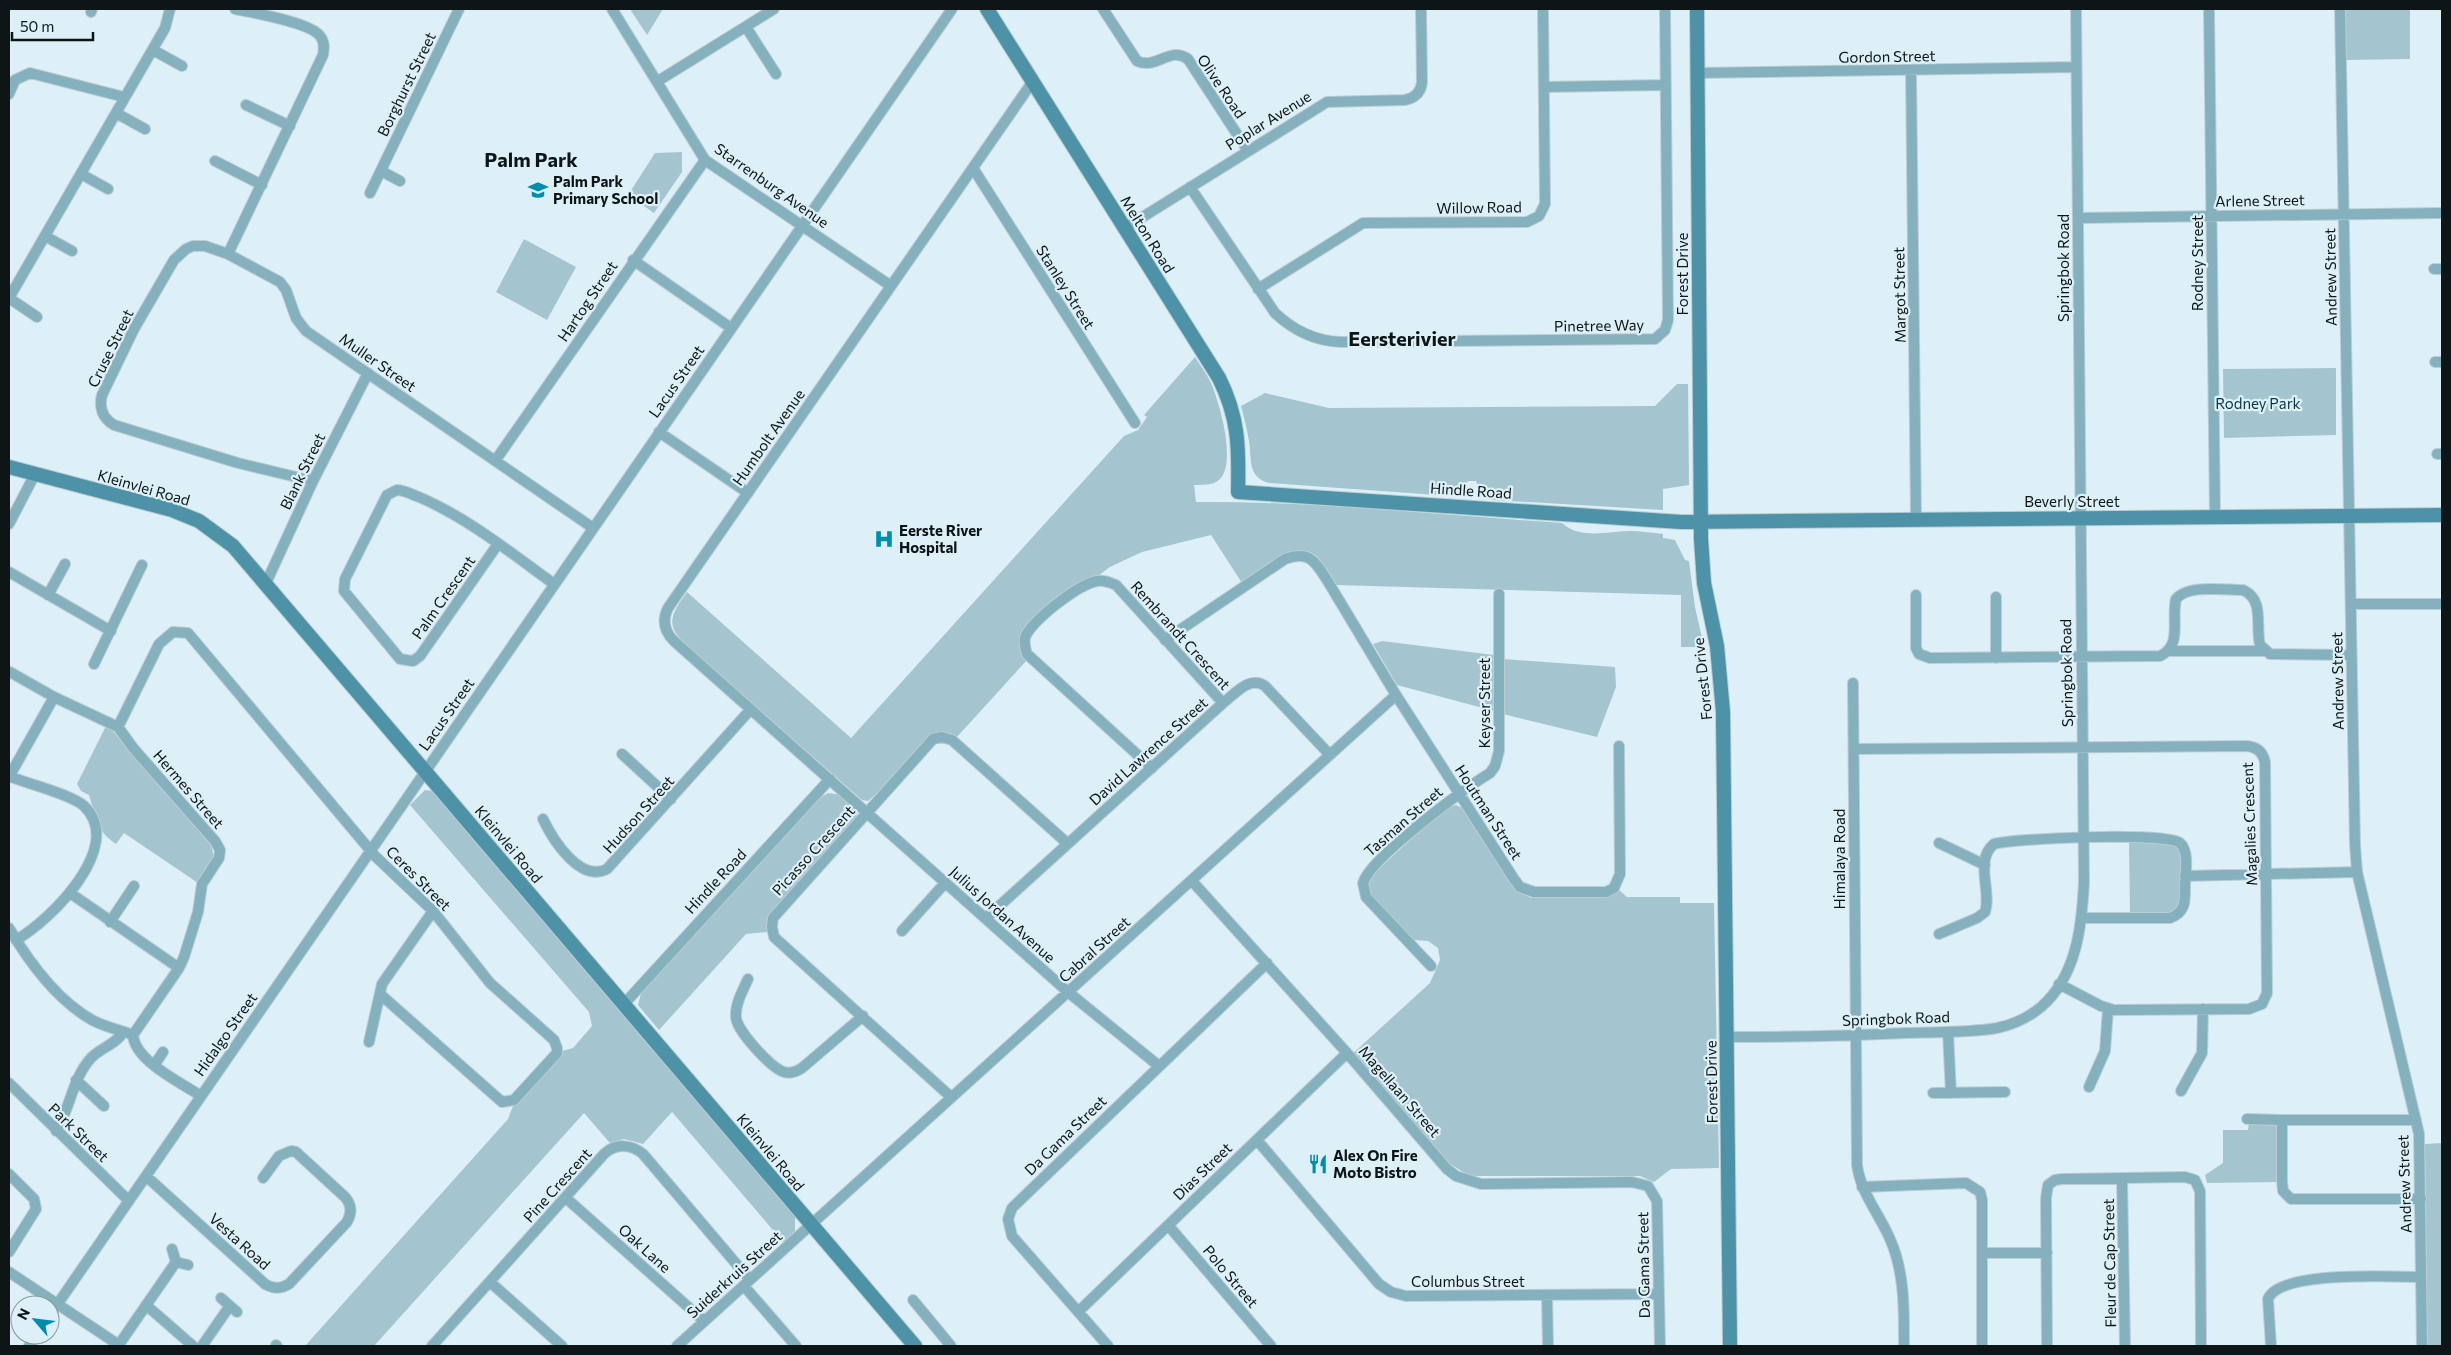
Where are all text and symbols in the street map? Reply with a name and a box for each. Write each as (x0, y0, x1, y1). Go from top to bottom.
scale bar (12, 10, 94, 42)
text: 50 m (20, 17, 54, 35)
street label: Borghurst Street (373, 29, 439, 139)
street label: Gordon Street (1838, 46, 1936, 66)
street label: Olive Road (1194, 51, 1250, 121)
street label: Poplar Avenue (1222, 86, 1314, 153)
street label: Starrenburg Avenue (711, 139, 833, 231)
district label: Palm Park (484, 147, 578, 171)
place label: Palm Park Primary School (553, 172, 658, 207)
school or university icon: Palm Park Primary School (527, 179, 549, 201)
street label: Arlene Street (2215, 190, 2305, 210)
street label: Melton Road (1117, 192, 1179, 276)
street label: Willow Road (1436, 197, 1522, 217)
street label: Springbok Road (2054, 214, 2072, 322)
street label: Rodney Street (2188, 215, 2206, 311)
street label: Andrew Street (2320, 228, 2340, 326)
street label: Forest Drive (1673, 232, 1691, 315)
street label: Stanley Street (1033, 242, 1099, 332)
street label: Margot Street (1889, 247, 1909, 343)
street label: Hartog Street (553, 257, 621, 345)
street label: Cruse Street (83, 306, 137, 390)
street label: Pinetree Way (1554, 315, 1644, 335)
district label: Eersterivier (1348, 326, 1456, 350)
street label: Muller Street (336, 329, 420, 395)
street label: Lacus Street (644, 341, 708, 421)
street label: Humbolt Avenue (728, 385, 808, 489)
park label: Rodney Park (2215, 394, 2301, 412)
street label: Blank Street (276, 430, 328, 512)
street label: Kleinvlei Road (96, 465, 192, 509)
street label: Hindle Road (1429, 478, 1513, 502)
street label: Beverly Street (2024, 492, 2120, 510)
place label: Eerste River Hospital (899, 521, 982, 556)
hospital icon: Eerste River Hospital (873, 528, 895, 550)
street label: Palm Crescent (408, 552, 478, 642)
street label: Rembrandt Crescent (1127, 577, 1235, 693)
street label: Springbok Road (2056, 619, 2076, 727)
street label: Andrew Street (2327, 632, 2347, 730)
street label: Forest Drive (1689, 637, 1715, 721)
street label: Keyser Street (1475, 658, 1493, 748)
street label: Lacus Street (414, 674, 478, 754)
street label: David Lawrence Street (1085, 693, 1211, 809)
street label: Hermes Street (150, 746, 228, 832)
street label: Houtman Street (1452, 761, 1526, 863)
street label: Magalies Crescent (2238, 762, 2260, 886)
street label: Hudson Street (599, 772, 677, 856)
street label: Tasman Street (1360, 782, 1446, 860)
street label: Picasso Crescent (768, 801, 858, 899)
street label: Kleinvlei Road (471, 802, 547, 886)
street label: Himalaya Road (1830, 809, 1848, 909)
street label: Ceres Street (383, 842, 455, 914)
street label: Hindle Road (680, 845, 750, 917)
street label: Julius Jordan Avenue (947, 862, 1059, 966)
street label: Cabral Street (1055, 912, 1133, 986)
street label: Hidalgo Street (190, 989, 260, 1079)
street label: Springbok Road (1842, 1007, 1950, 1029)
street label: Forest Drive (1701, 1040, 1721, 1124)
street label: Magellaan Street (1355, 1042, 1445, 1140)
street label: Da Gama Street (1020, 1091, 1110, 1179)
street label: Park Street (45, 1099, 113, 1165)
street label: Kleinvlei Road (733, 1110, 809, 1194)
street label: Andrew Street (2393, 1135, 2415, 1233)
street label: Dias Street (1169, 1139, 1235, 1203)
street label: Pine Crescent (519, 1144, 595, 1226)
place label: Alex On Fire Moto Bistro (1333, 1146, 1418, 1181)
restaurant icon: Alex On Fire Moto Bistro (1307, 1153, 1329, 1175)
street label: Fleur de Cap Street (2099, 1198, 2119, 1328)
street label: Vesta Road (206, 1209, 274, 1273)
street label: Da Gama Street (1633, 1211, 1653, 1319)
street label: Oak Lane (615, 1220, 675, 1276)
street label: Suiderkruis Street (683, 1226, 785, 1322)
street label: Polo Street (1200, 1241, 1262, 1311)
street label: Columbus Street (1411, 1272, 1525, 1290)
north arrow (10, 1295, 60, 1345)
text: N (13, 1305, 33, 1322)

